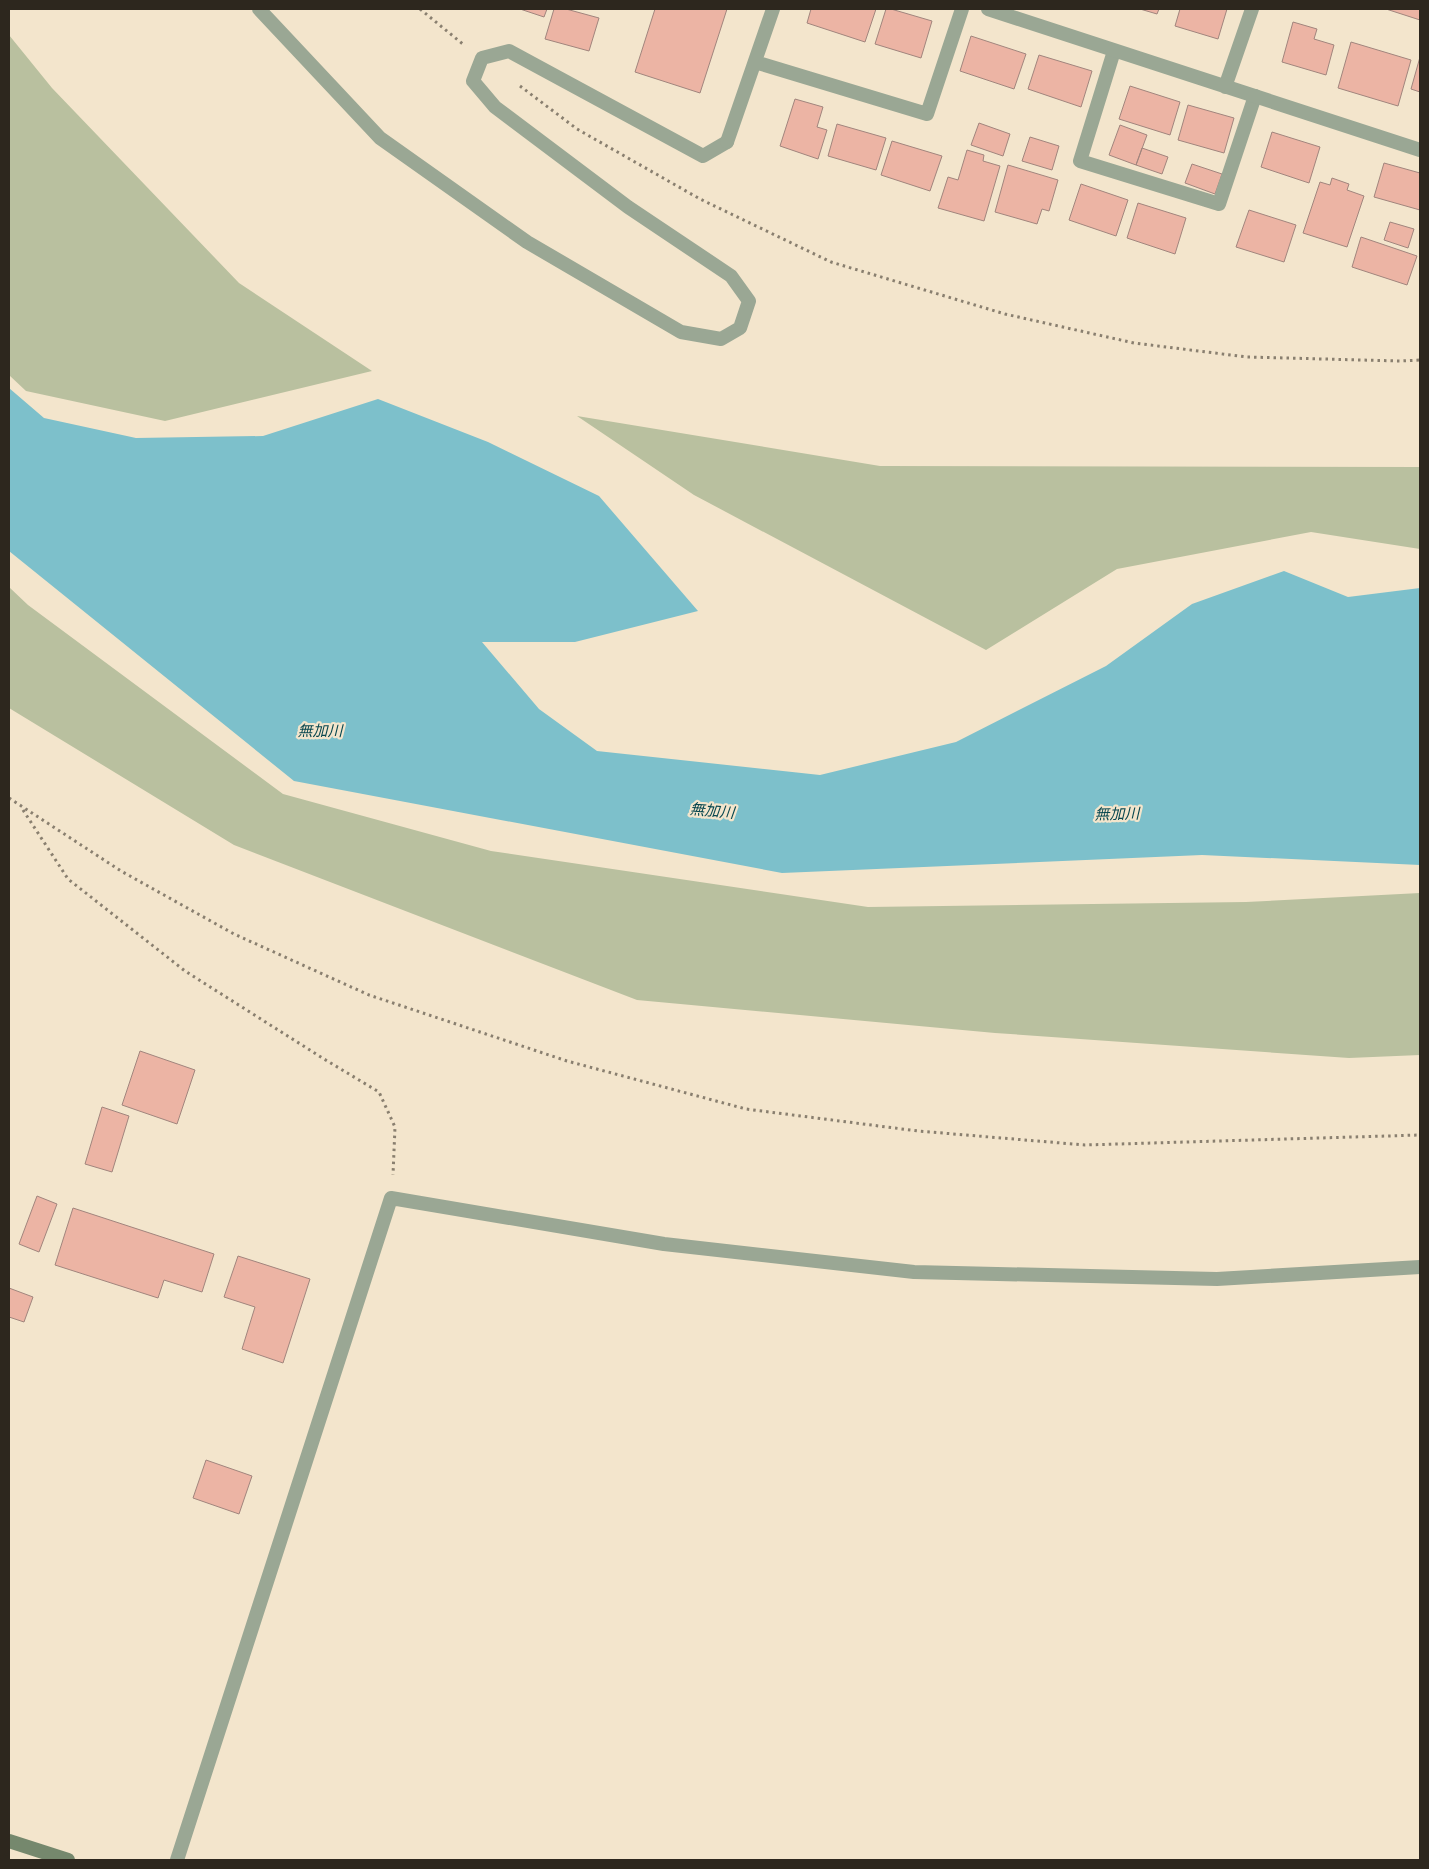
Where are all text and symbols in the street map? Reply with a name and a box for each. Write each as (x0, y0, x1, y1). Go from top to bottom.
water label: 無加川 (297, 720, 344, 740)
water label: 無加川 (689, 798, 737, 822)
water label: 無加川 (1094, 803, 1142, 823)

